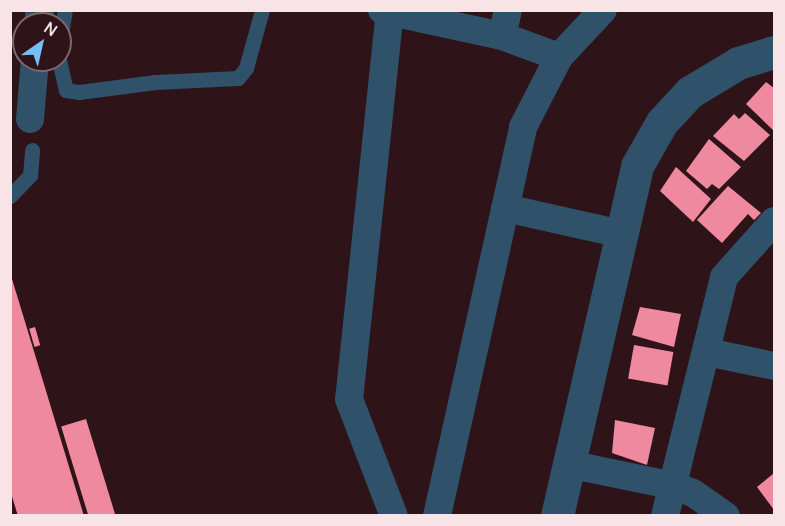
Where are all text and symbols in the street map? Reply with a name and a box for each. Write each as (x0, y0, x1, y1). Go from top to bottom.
north arrow (12, 12, 72, 72)
text: N (40, 16, 62, 41)

